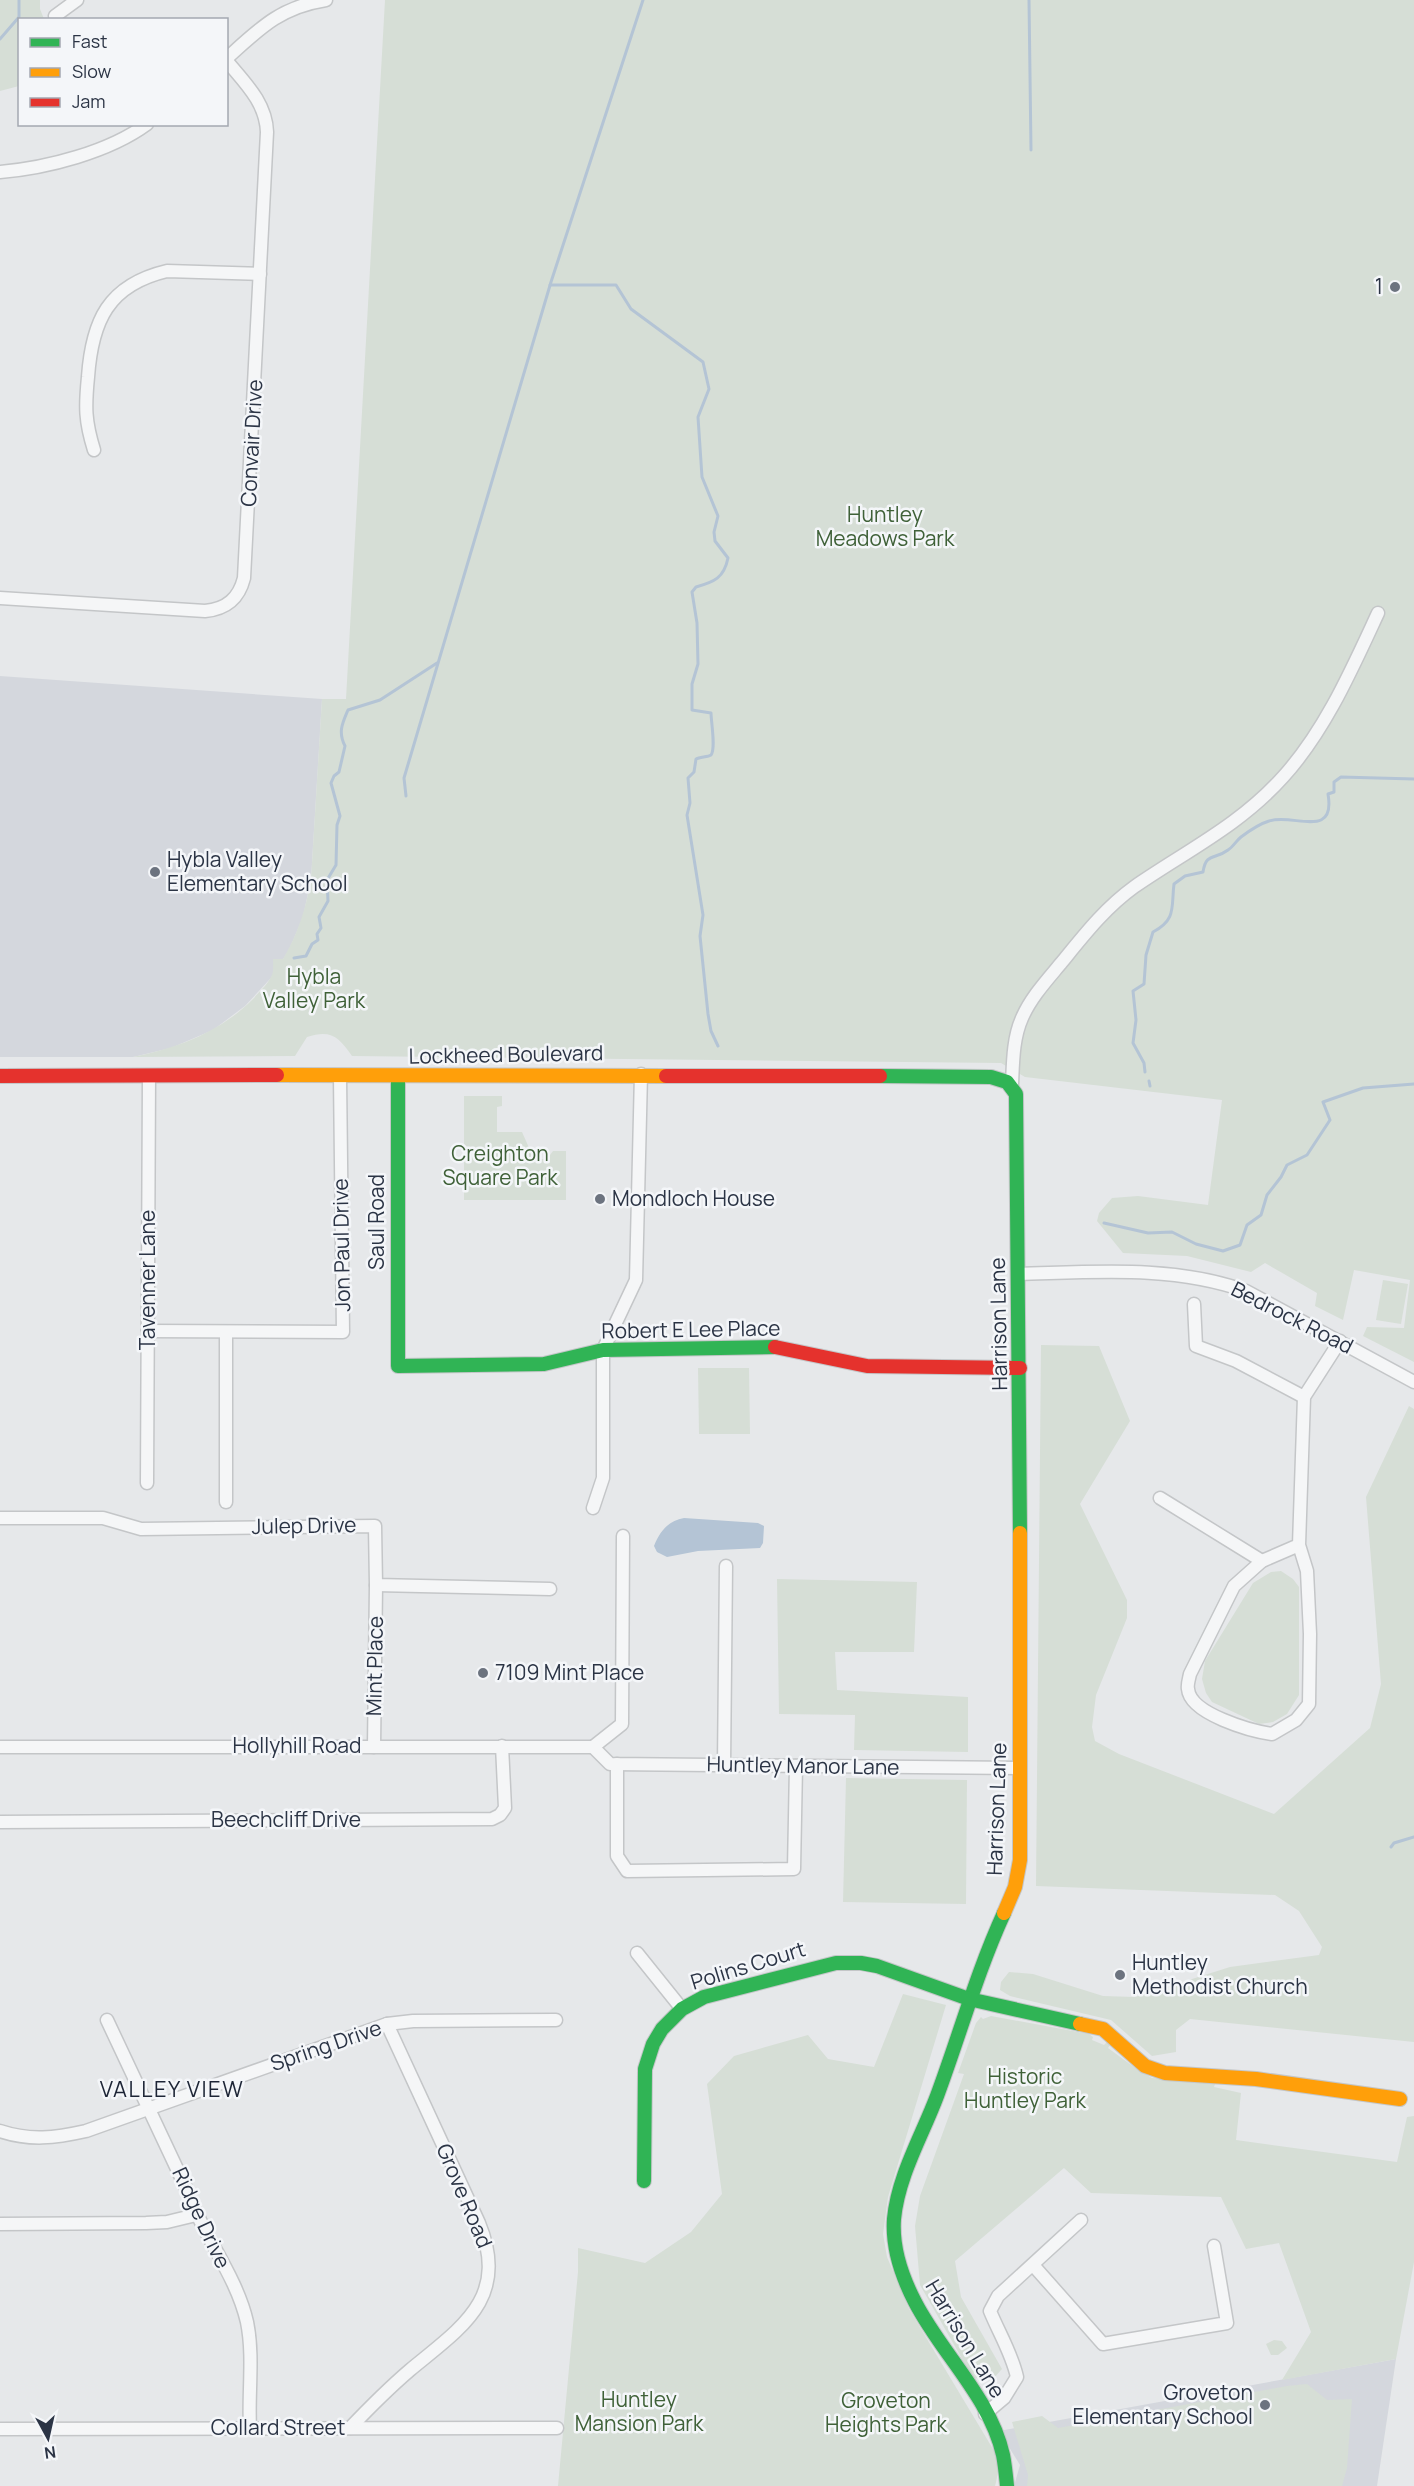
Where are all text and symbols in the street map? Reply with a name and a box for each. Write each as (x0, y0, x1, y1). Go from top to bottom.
legend (18, 18, 228, 126)
text: Fast (72, 29, 107, 53)
text: Slow (72, 59, 112, 83)
text: Jam (72, 89, 106, 113)
place label: 1 (1375, 272, 1383, 300)
marker: 1 (1388, 280, 1402, 294)
street label: Convair Drive (234, 379, 268, 507)
park label: Huntley Meadows Park (816, 500, 955, 552)
place label: Hybla Valley Elementary School (167, 845, 348, 897)
marker: Hybla Valley Elementary School (148, 865, 162, 879)
park label: Hybla Valley Park (263, 962, 366, 1014)
street label: Lockheed Boulevard (408, 1038, 604, 1070)
park label: Creighton Square Park (442, 1139, 558, 1191)
street label: Saul Road (362, 1174, 390, 1270)
street label: Jon Paul Drive (326, 1178, 356, 1312)
place label: Mondloch House (612, 1184, 775, 1212)
marker: Mondloch House (593, 1192, 607, 1206)
street label: Tavenner Lane (133, 1210, 161, 1350)
street label: Harrison Lane (983, 1257, 1013, 1391)
street label: Bedrock Road (1227, 1274, 1358, 1360)
street label: Robert E Lee Place (601, 1313, 781, 1345)
street label: Julep Drive (251, 1510, 357, 1540)
street label: Mint Place (359, 1616, 389, 1716)
place label: 7109 Mint Place (495, 1658, 644, 1686)
marker: 7109 Mint Place (476, 1666, 490, 1680)
street label: Hollyhill Road (233, 1731, 361, 1759)
street label: Harrison Lane (980, 1742, 1012, 1876)
street label: Huntley Manor Lane (706, 1749, 900, 1781)
street label: Beechcliff Drive (211, 1805, 361, 1833)
street label: Polins Court (687, 1934, 808, 1996)
place label: Huntley Methodist Church (1132, 1948, 1308, 2000)
marker: Huntley Methodist Church (1113, 1968, 1127, 1982)
street label: Spring Drive (266, 2013, 385, 2077)
park label: Historic Huntley Park (964, 2062, 1086, 2114)
district label: VALLEY VIEW (100, 2074, 244, 2104)
street label: Grove Road (430, 2139, 499, 2252)
street label: Ridge Drive (166, 2162, 238, 2273)
street label: Harrison Lane (920, 2274, 1012, 2403)
place label: Groveton Elementary School (1072, 2378, 1253, 2430)
park label: Huntley Mansion Park (575, 2385, 704, 2437)
park label: Groveton Heights Park (825, 2386, 948, 2438)
marker: Groveton Elementary School (1258, 2398, 1272, 2412)
north arrow (18, 2408, 78, 2468)
street label: Collard Street (211, 2413, 345, 2441)
text: N (43, 2441, 57, 2465)

